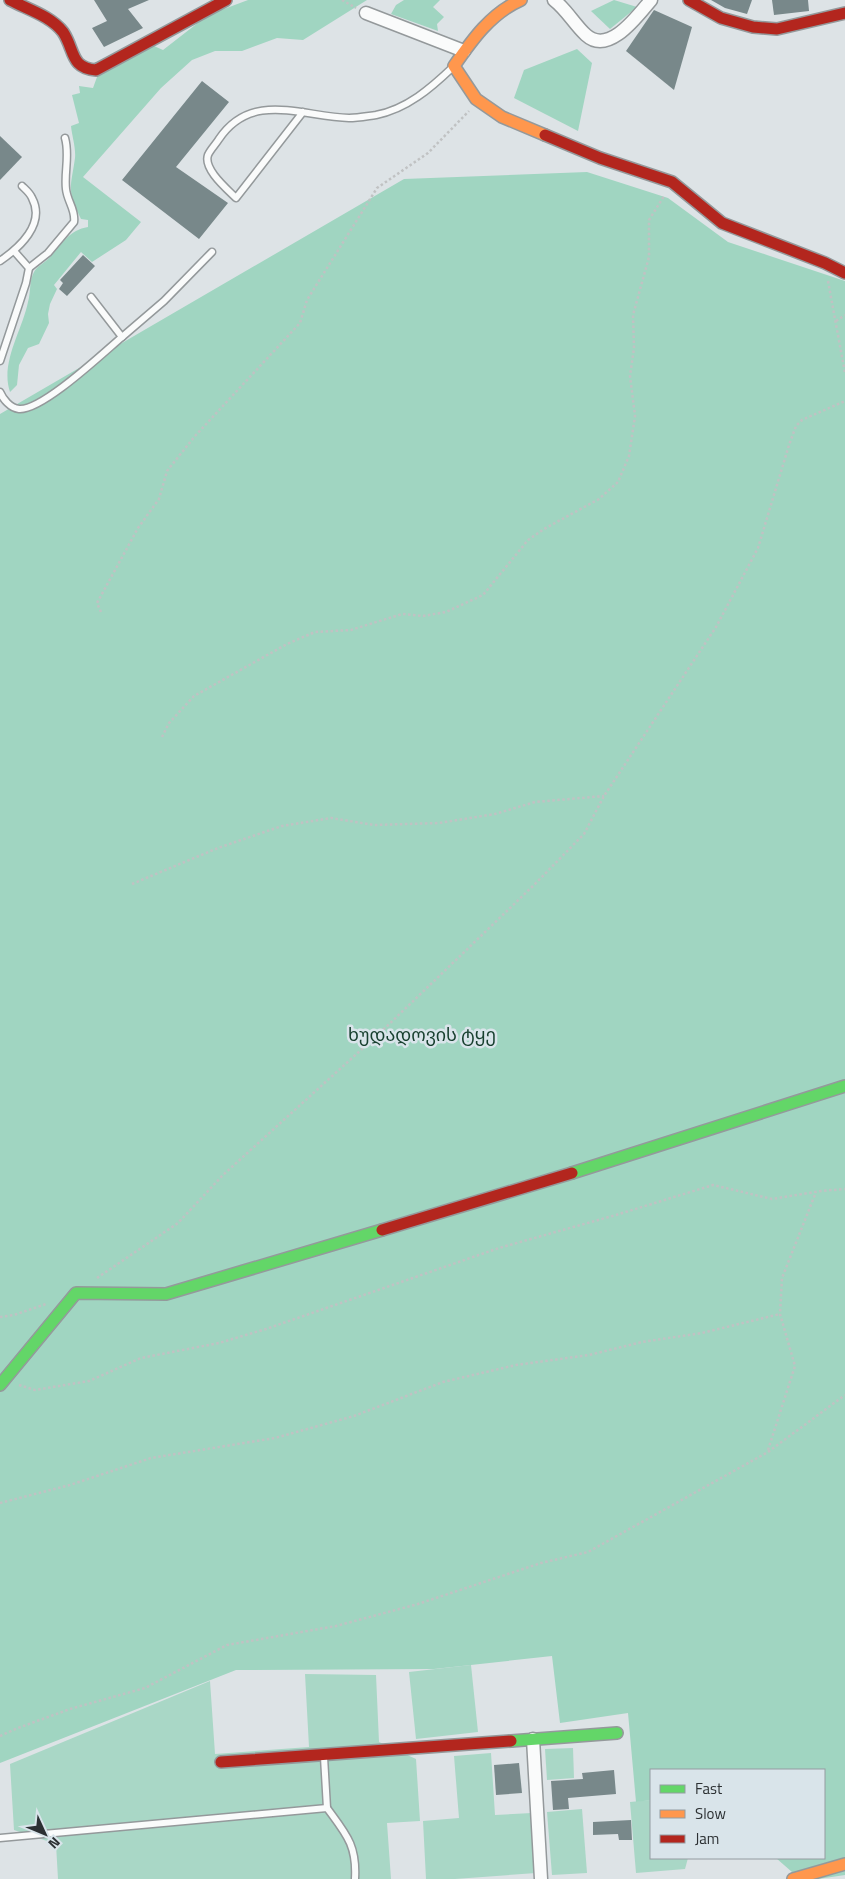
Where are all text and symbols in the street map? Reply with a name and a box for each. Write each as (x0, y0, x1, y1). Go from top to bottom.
park label: ხუდადოვის ტყე (348, 1021, 496, 1048)
legend (650, 1769, 825, 1859)
text: Fast (695, 1777, 723, 1800)
text: Slow (695, 1802, 726, 1825)
north arrow (20, 1809, 70, 1859)
text: Jam (695, 1827, 719, 1850)
text: N (44, 1833, 66, 1854)

